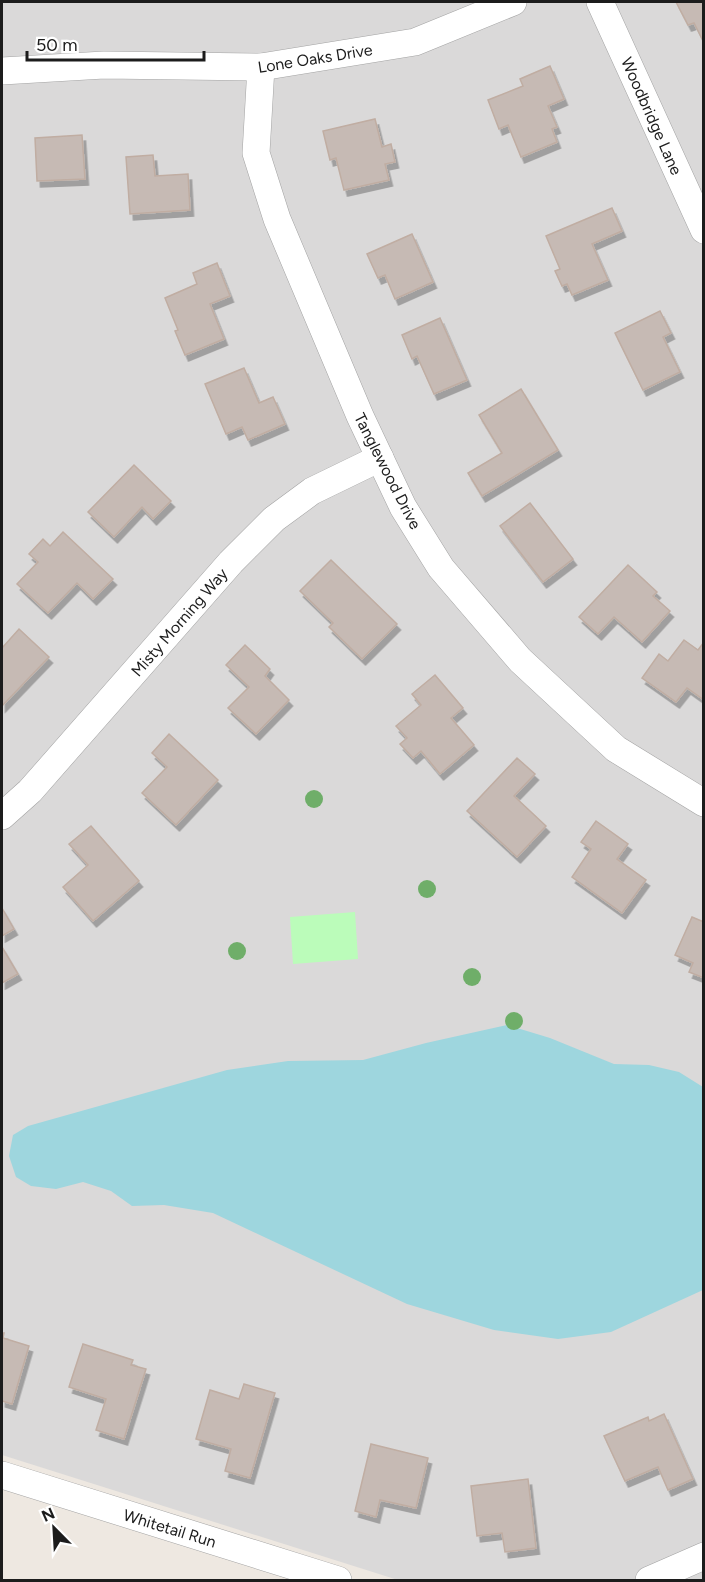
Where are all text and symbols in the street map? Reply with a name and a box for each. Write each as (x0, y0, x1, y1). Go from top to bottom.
scale bar (27, 24, 204, 62)
text: 50 m (36, 34, 78, 56)
street label: Lone Oaks Drive (256, 40, 374, 77)
street label: Woodbridge Lane (617, 54, 686, 178)
street label: Tanglewood Drive (350, 410, 425, 533)
street label: Misty Morning Way (127, 564, 232, 680)
north arrow (24, 1498, 84, 1558)
text: N (39, 1504, 58, 1526)
street label: Whitetail Run (121, 1505, 219, 1552)

